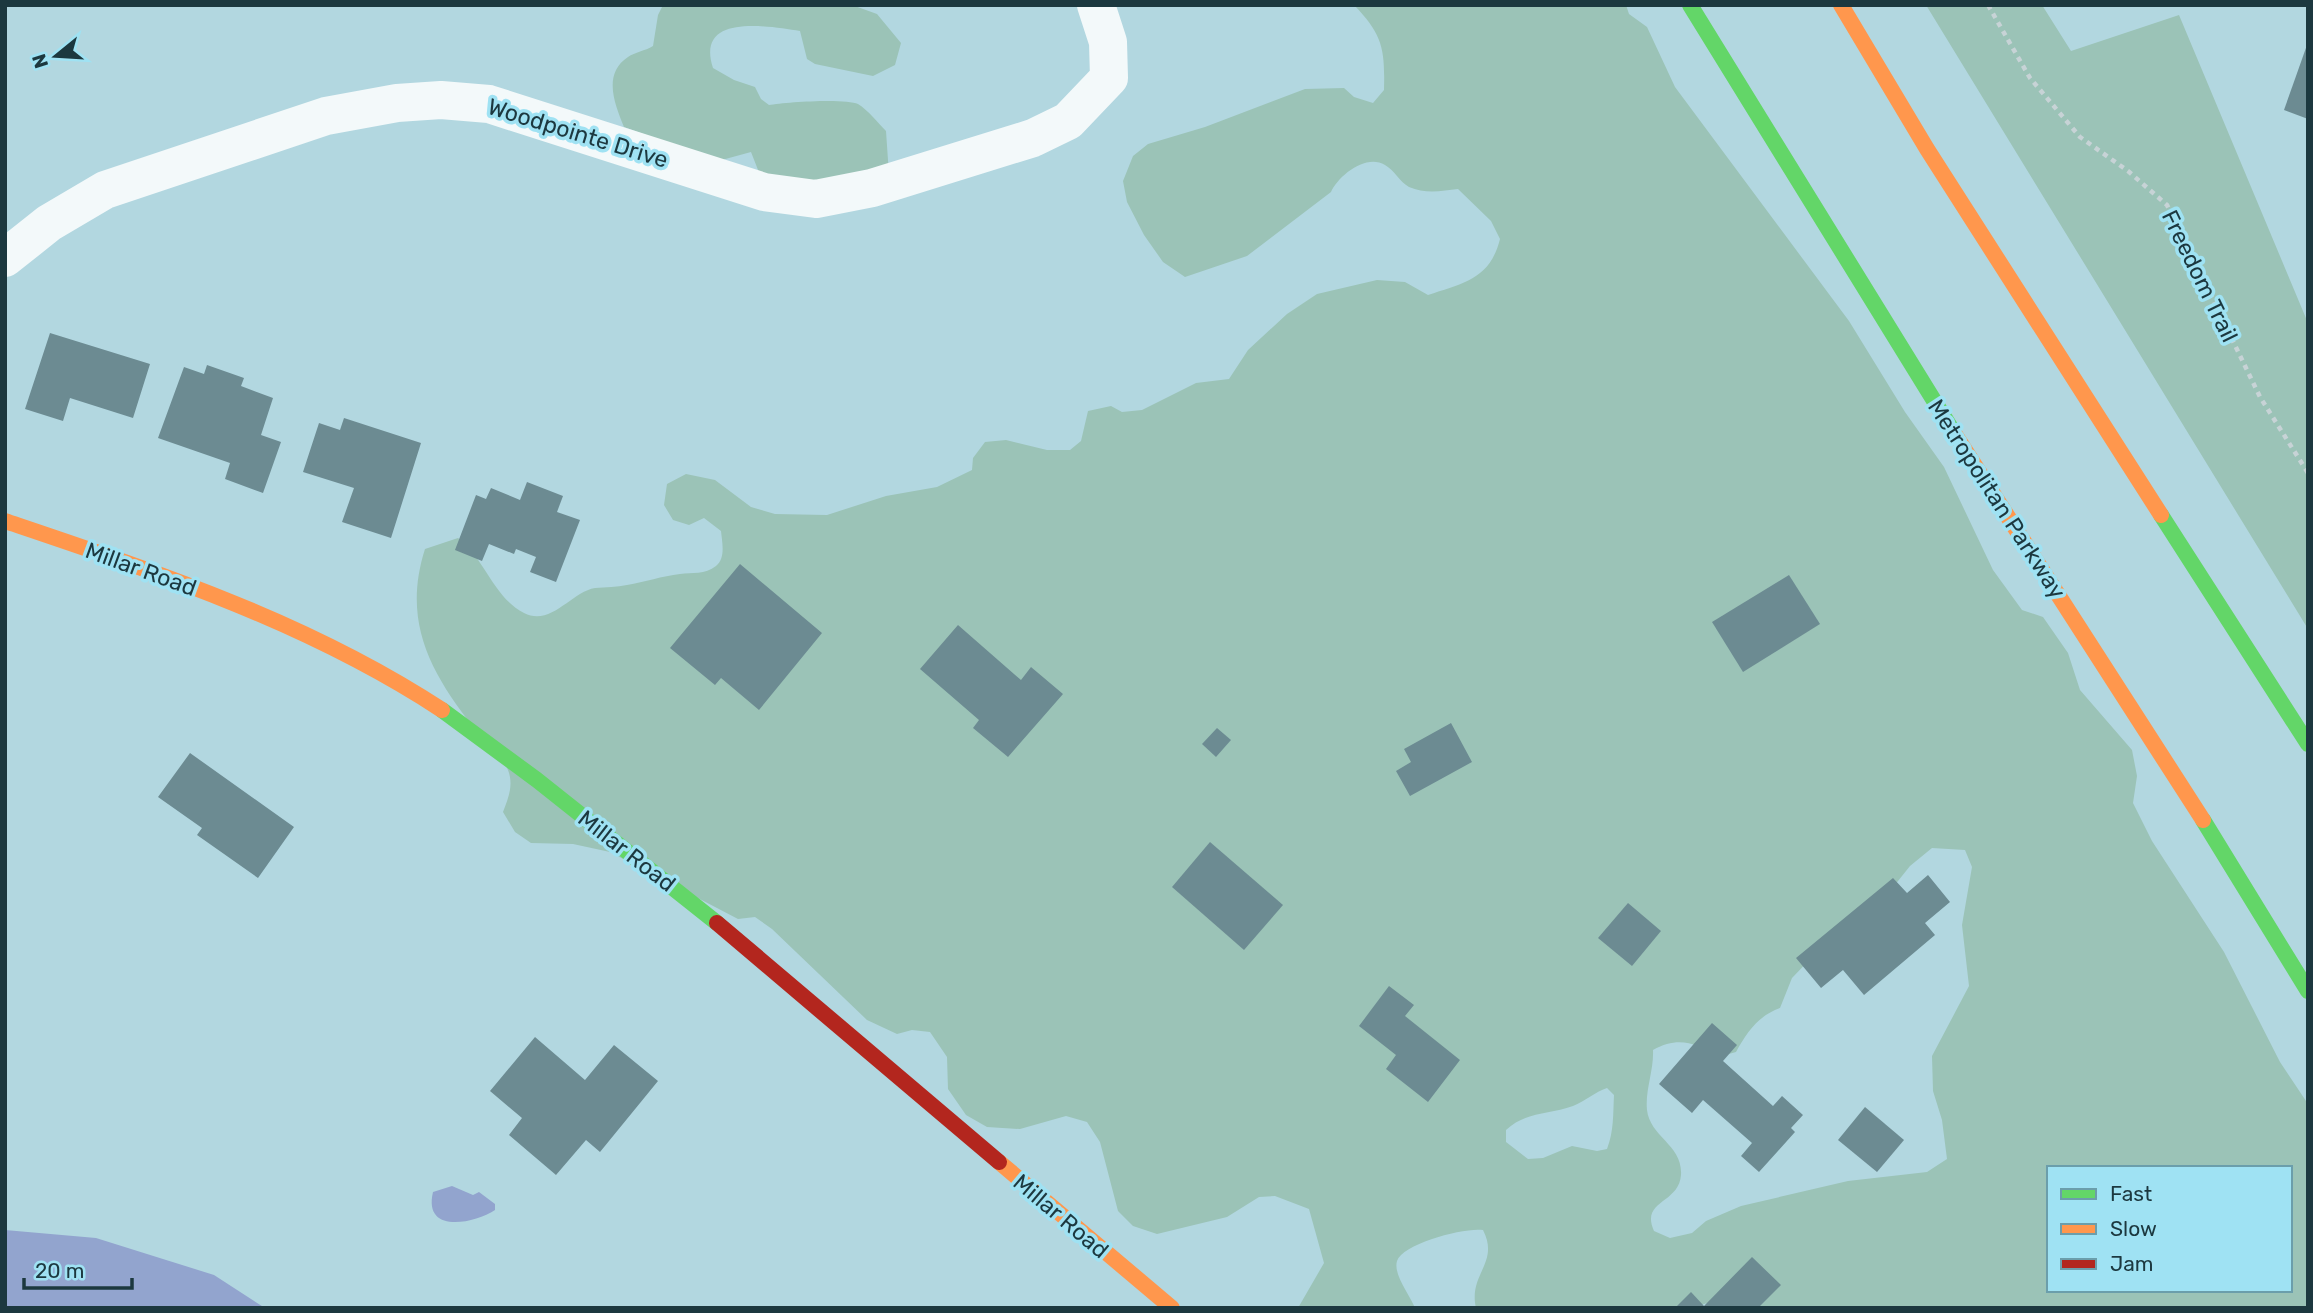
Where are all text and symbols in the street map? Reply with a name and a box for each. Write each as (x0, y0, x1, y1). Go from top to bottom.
north arrow (21, 21, 91, 91)
text: N (27, 51, 53, 71)
street label: Woodpointe Drive (484, 92, 672, 174)
street label: Freedom Trail (2156, 205, 2244, 347)
street label: Metropolitan Parkway (1922, 394, 2072, 604)
street label: Millar Road (82, 536, 200, 602)
street label: Millar Road (573, 804, 681, 898)
legend (2047, 1166, 2292, 1292)
street label: Millar Road (1008, 1168, 1114, 1264)
text: Fast (2110, 1181, 2152, 1206)
text: Slow (2110, 1216, 2157, 1241)
scale bar (24, 1246, 133, 1290)
text: Jam (2110, 1251, 2154, 1276)
text: 20 m (35, 1258, 84, 1283)

